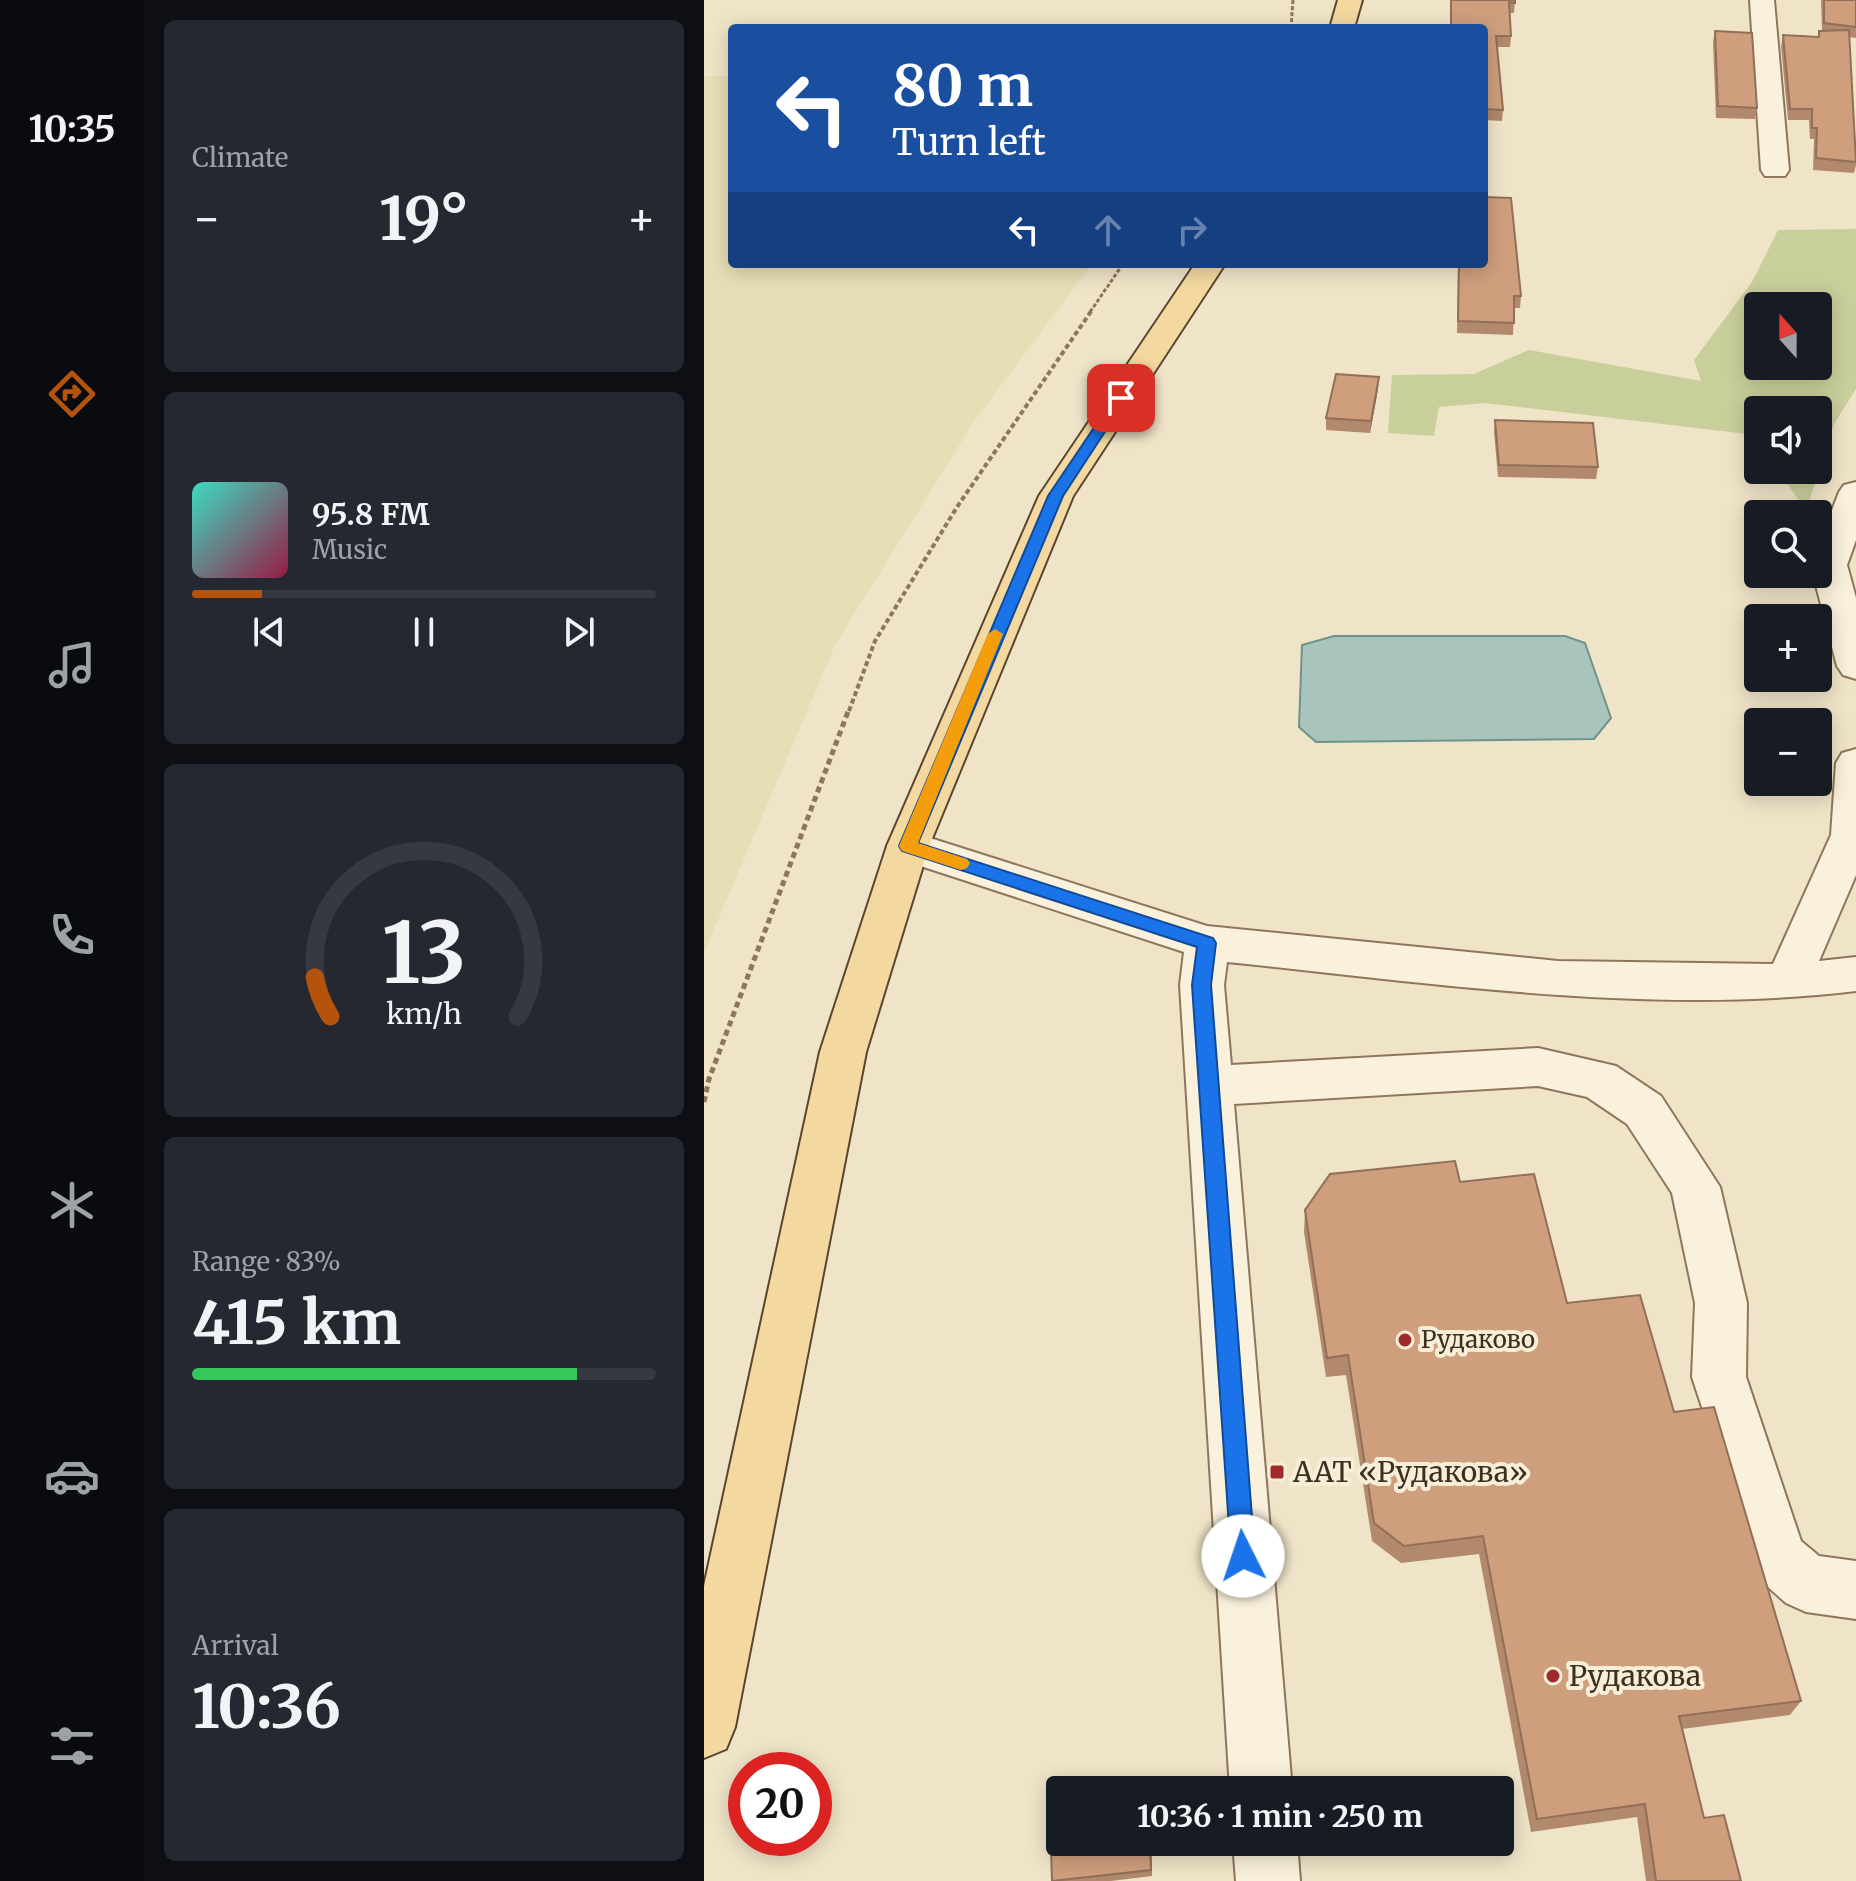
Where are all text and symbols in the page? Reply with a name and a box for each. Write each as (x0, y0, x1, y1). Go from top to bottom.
text: 80 m (892, 51, 1033, 121)
icon: left (760, 56, 864, 160)
text: 10:35 (28, 107, 116, 152)
text: Turn left (892, 120, 1046, 165)
text: Climate (192, 141, 288, 174)
text: 19° (379, 181, 469, 256)
text: − (192, 191, 221, 246)
text: + (627, 191, 656, 246)
icon: left (1002, 208, 1046, 252)
icon: ahead (1086, 208, 1130, 252)
icon: right (1170, 208, 1214, 252)
north arrow (1744, 292, 1832, 380)
map controls (1744, 292, 1832, 796)
pin (1087, 364, 1155, 432)
icon: directions (44, 366, 100, 422)
icon: arrive (1099, 376, 1143, 420)
button: sound (1744, 396, 1832, 484)
text: 95.8 FM (312, 495, 429, 533)
button: search (1744, 500, 1832, 588)
text: Music (312, 533, 387, 566)
button: + (1744, 604, 1832, 692)
icon: previous (247, 610, 291, 654)
icon: pause (402, 610, 446, 654)
icon: next (557, 610, 601, 654)
icon: music (44, 637, 100, 693)
button: − (1744, 708, 1832, 796)
text: 13 (382, 900, 466, 1005)
icon: phone (44, 907, 100, 963)
text: km/h (386, 996, 462, 1032)
icon: climate (44, 1177, 100, 1233)
text: Range · 83% (192, 1245, 341, 1278)
text: 415 km (192, 1285, 401, 1360)
place label: Рудаково (1421, 1324, 1535, 1355)
marker: Рудаково (1396, 1331, 1414, 1349)
icon: car (44, 1448, 100, 1504)
place label: ААТ «Рудакова» (1292, 1454, 1528, 1490)
marker: ААТ «Рудакова» (1268, 1463, 1286, 1481)
position arrow (1201, 1514, 1285, 1598)
text: Arrival (192, 1629, 279, 1662)
place label: Рудакова (1569, 1658, 1701, 1694)
marker: Рудакова (1544, 1667, 1562, 1685)
text: 10:36 (192, 1669, 341, 1744)
icon: filters (44, 1718, 100, 1774)
speed limit sign: 20 (728, 1752, 832, 1856)
text: 10:36 · 1 min · 250 m (1137, 1797, 1423, 1835)

